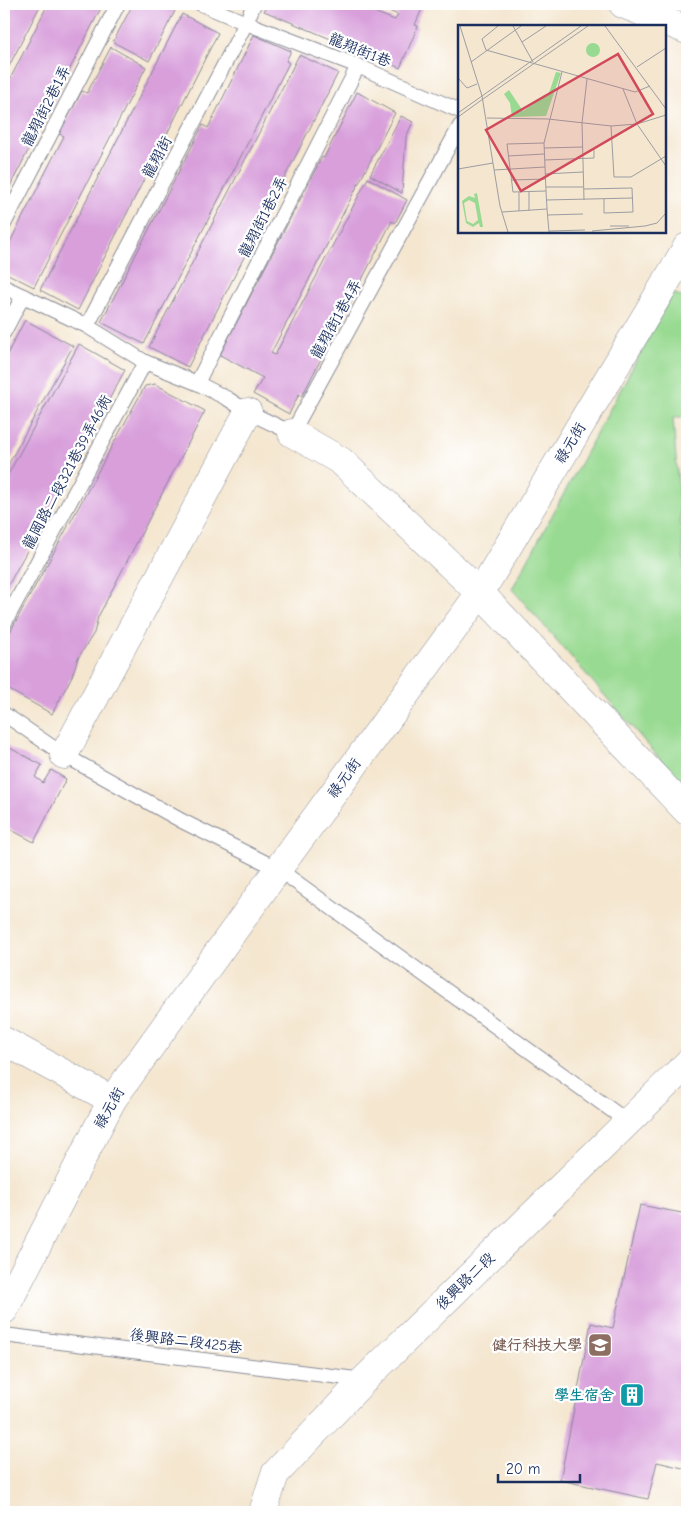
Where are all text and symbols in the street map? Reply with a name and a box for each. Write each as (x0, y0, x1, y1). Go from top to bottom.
inset map (458, 25, 666, 232)
street label: 龍翔街1巷 (326, 29, 394, 71)
street label: 龍翔街2巷1弄 (18, 62, 74, 150)
street label: 龍翔街 (138, 133, 176, 181)
street label: 龍翔街1巷2弄 (235, 173, 291, 261)
street label: 龍翔街1巷4弄 (307, 276, 365, 362)
street label: 龍岡路二段321巷39弄46衖 (19, 392, 115, 552)
street label: 祿元街 (551, 419, 589, 467)
street label: 祿元街 (323, 755, 365, 801)
street label: 祿元街 (90, 1084, 128, 1132)
street label: 後興路二段 (432, 1248, 498, 1314)
street label: 後興路二段425巷 (129, 1325, 243, 1357)
school or university icon: 健行科技大學 (587, 1332, 613, 1358)
place label: 健行科技大學 (492, 1336, 582, 1354)
building icon: 學生宿舍 (619, 1382, 645, 1408)
place label: 學生宿舍 (554, 1386, 614, 1404)
scale bar (498, 1451, 581, 1483)
text: 20 m (506, 1460, 540, 1478)

